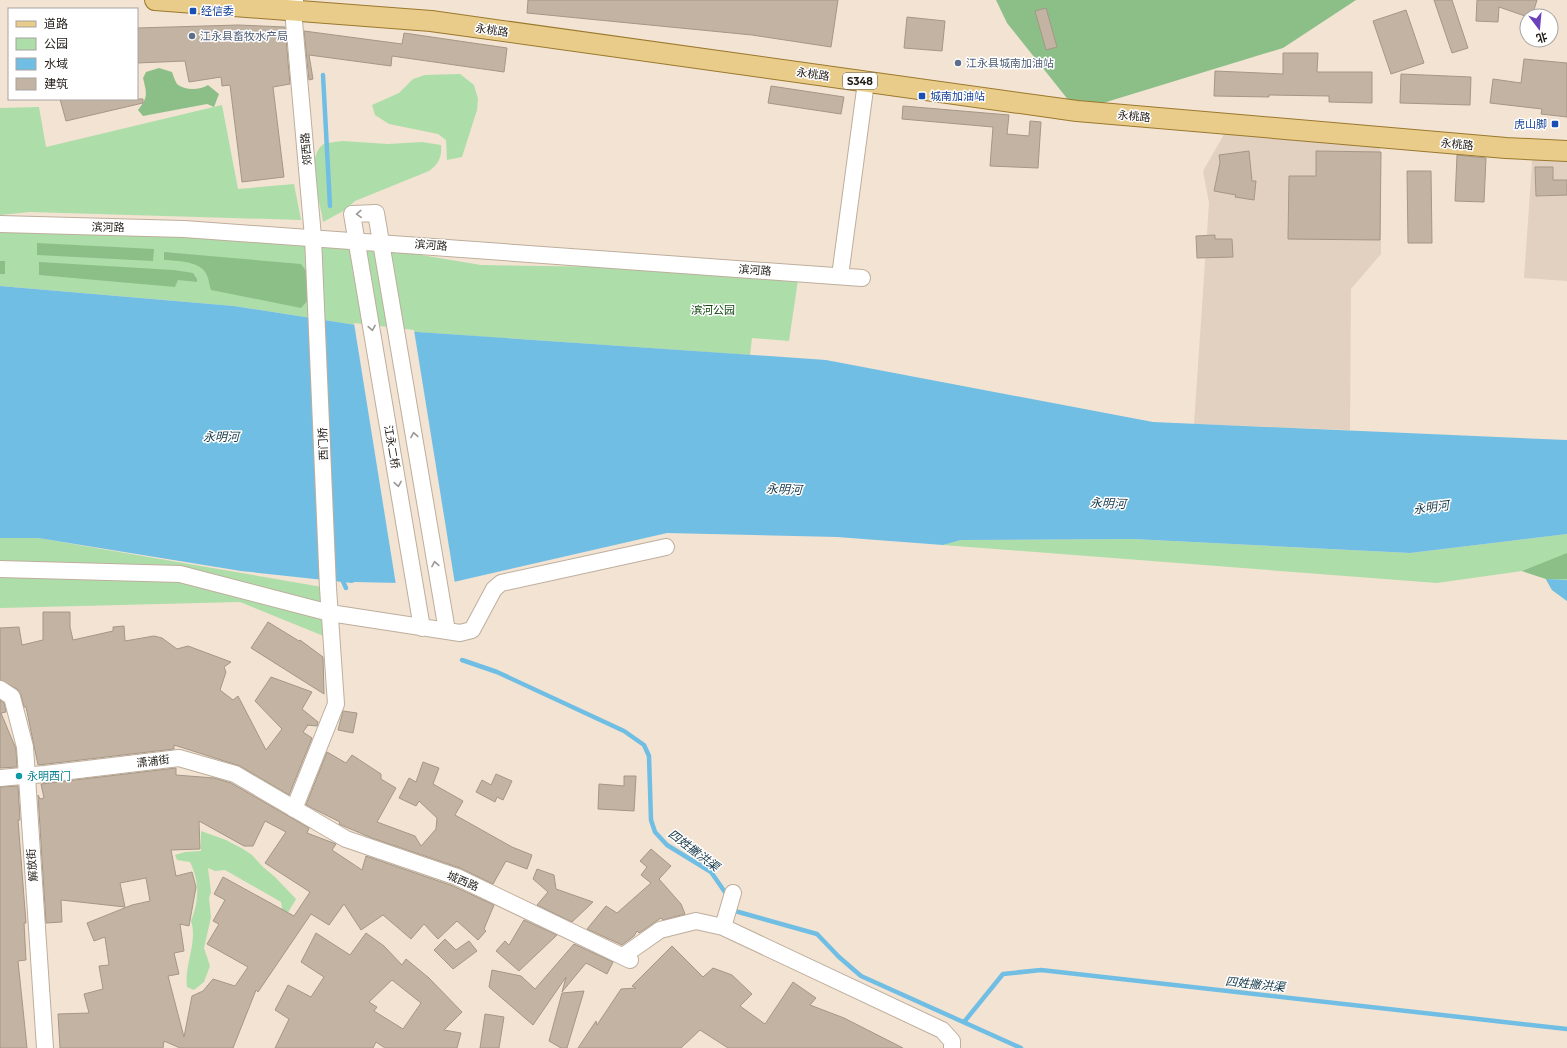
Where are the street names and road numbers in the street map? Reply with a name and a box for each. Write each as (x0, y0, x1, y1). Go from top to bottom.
street label: 永桃路 (475, 21, 509, 39)
street label: 永桃路 (796, 65, 830, 83)
road number: S348 (843, 73, 877, 89)
street label: 永桃路 (1117, 108, 1151, 124)
street label: 郊西路 (298, 132, 314, 166)
street label: 永桃路 (1440, 136, 1474, 152)
street label: 滨河路 (91, 220, 125, 234)
street label: 滨河路 (414, 237, 448, 253)
street label: 滨河路 (738, 262, 772, 278)
street label: 江永二桥 (381, 424, 403, 470)
street label: 西门桥 (315, 427, 331, 461)
street label: 潇浦街 (136, 752, 170, 770)
street label: 解放街 (24, 848, 40, 882)
street label: 城西路 (445, 868, 481, 894)

